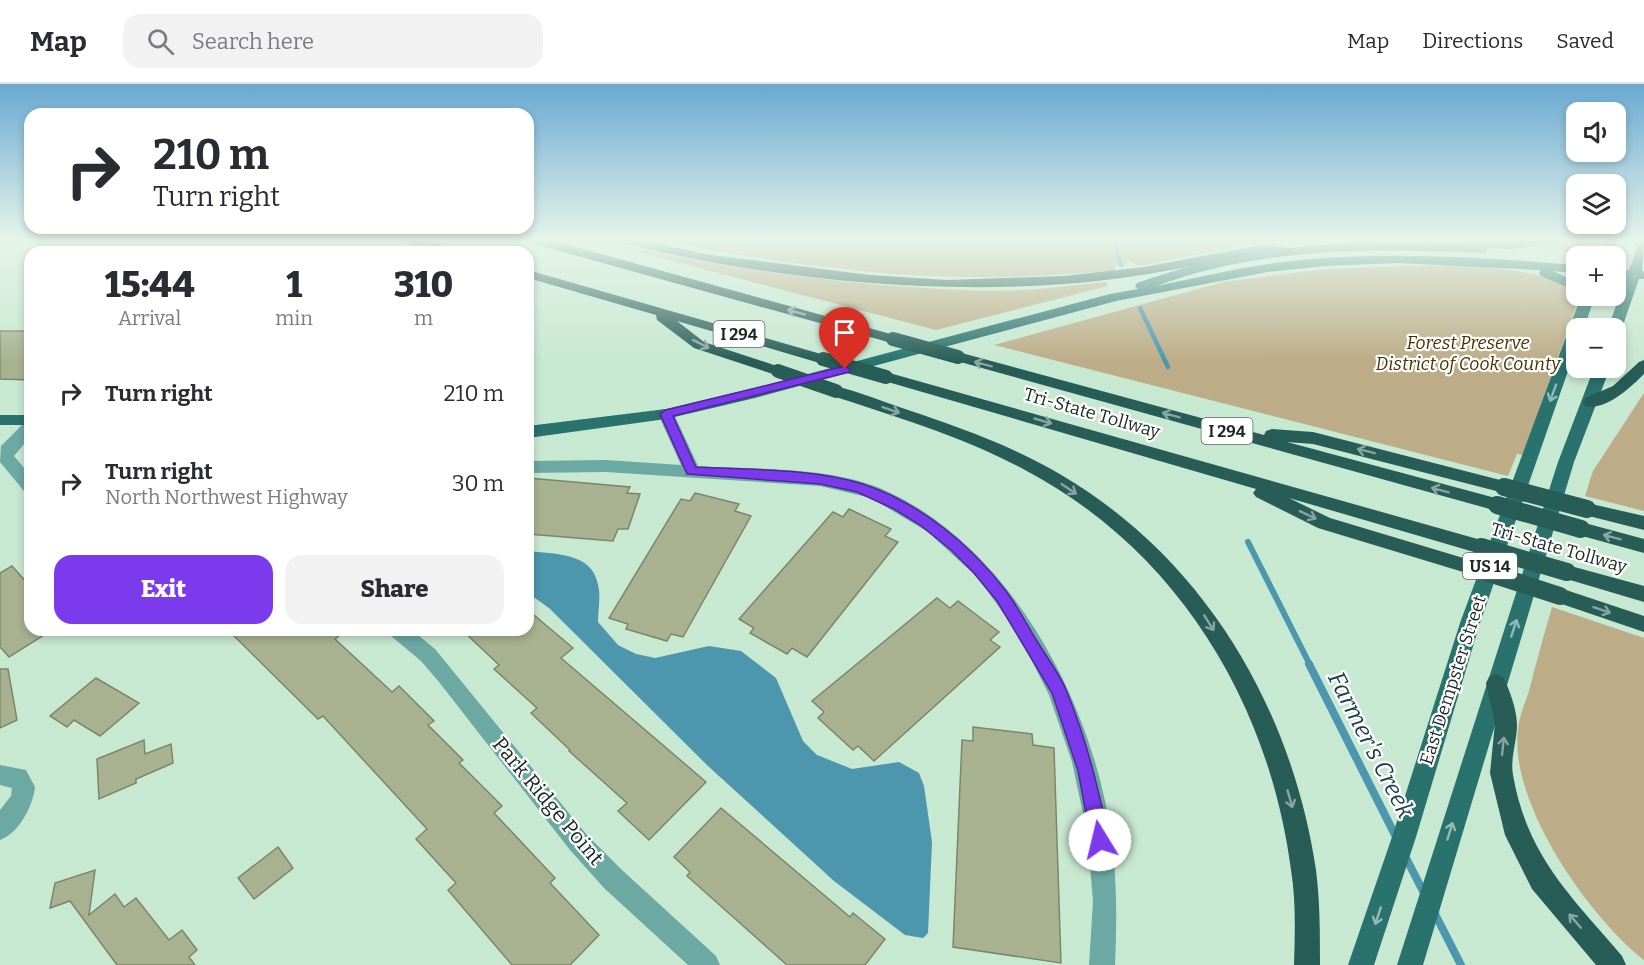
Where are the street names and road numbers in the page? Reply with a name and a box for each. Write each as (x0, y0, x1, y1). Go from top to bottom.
road number: I 294 (714, 321, 764, 347)
street label: Tri-State Tollway (1021, 383, 1163, 443)
road number: I 294 (1202, 418, 1252, 444)
street label: Tri-State Tollway (1488, 518, 1630, 578)
road number: US 14 (1463, 553, 1517, 579)
street label: East Dempster Street (1415, 592, 1491, 768)
street label: Park Ridge Point (487, 732, 609, 871)

